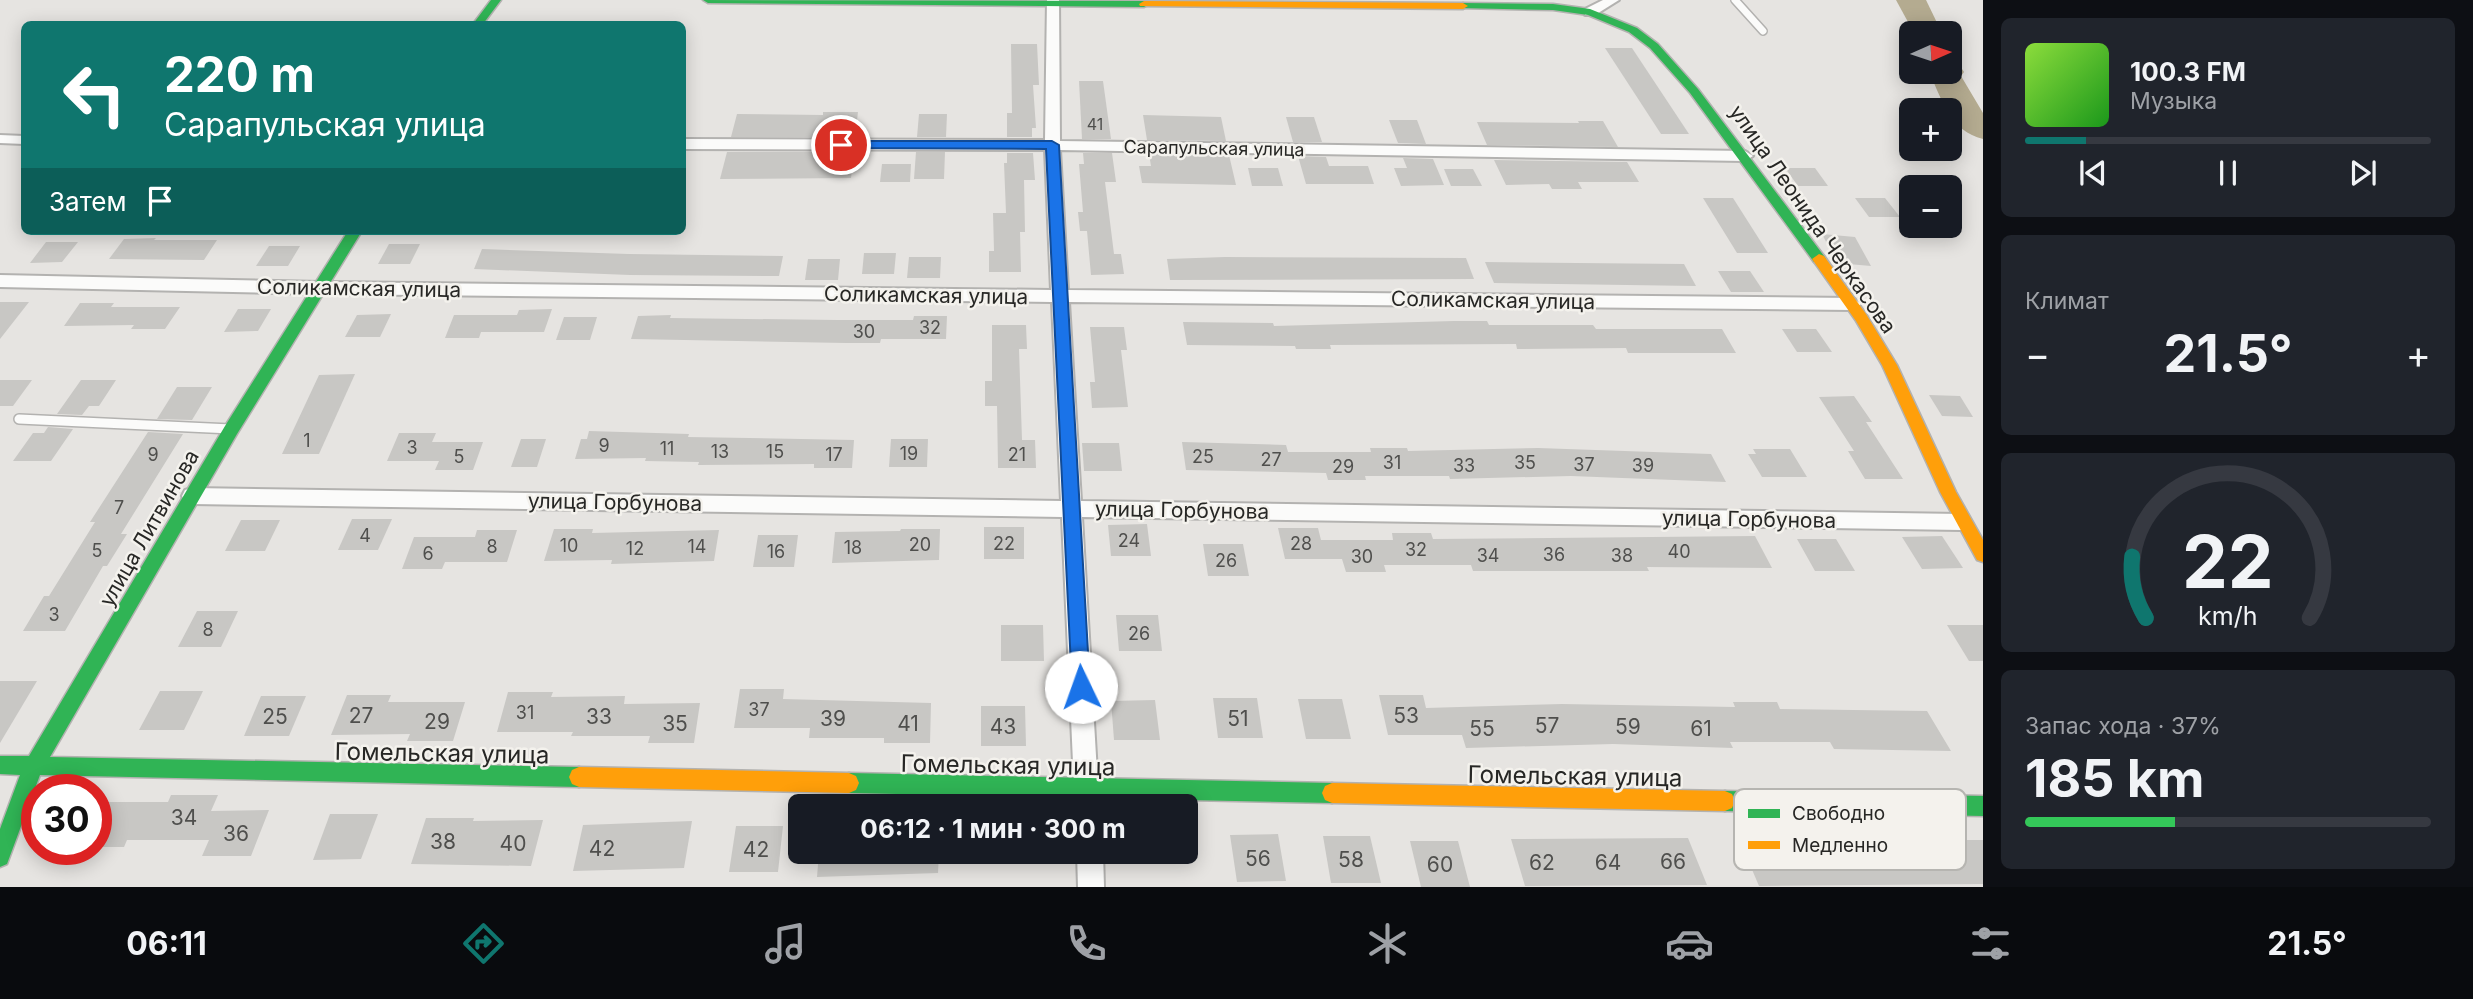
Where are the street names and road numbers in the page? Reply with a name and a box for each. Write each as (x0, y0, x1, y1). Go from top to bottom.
street label: улица Леонида Черкасова (1724, 100, 1902, 338)
street label: Сарапульская улица (1123, 136, 1305, 160)
street label: Соликамская улица (257, 274, 461, 302)
street label: Соликамская улица (824, 281, 1028, 309)
street label: Соликамская улица (1391, 286, 1595, 314)
street label: улица Литвинова (94, 445, 204, 611)
street label: улица Горбунова (528, 488, 702, 516)
street label: улица Горбунова (1095, 496, 1269, 524)
street label: улица Горбунова (1662, 505, 1836, 533)
street label: Гомельская улица (334, 737, 550, 769)
street label: Гомельская улица (900, 749, 1116, 781)
street label: Гомельская улица (1467, 760, 1683, 792)

